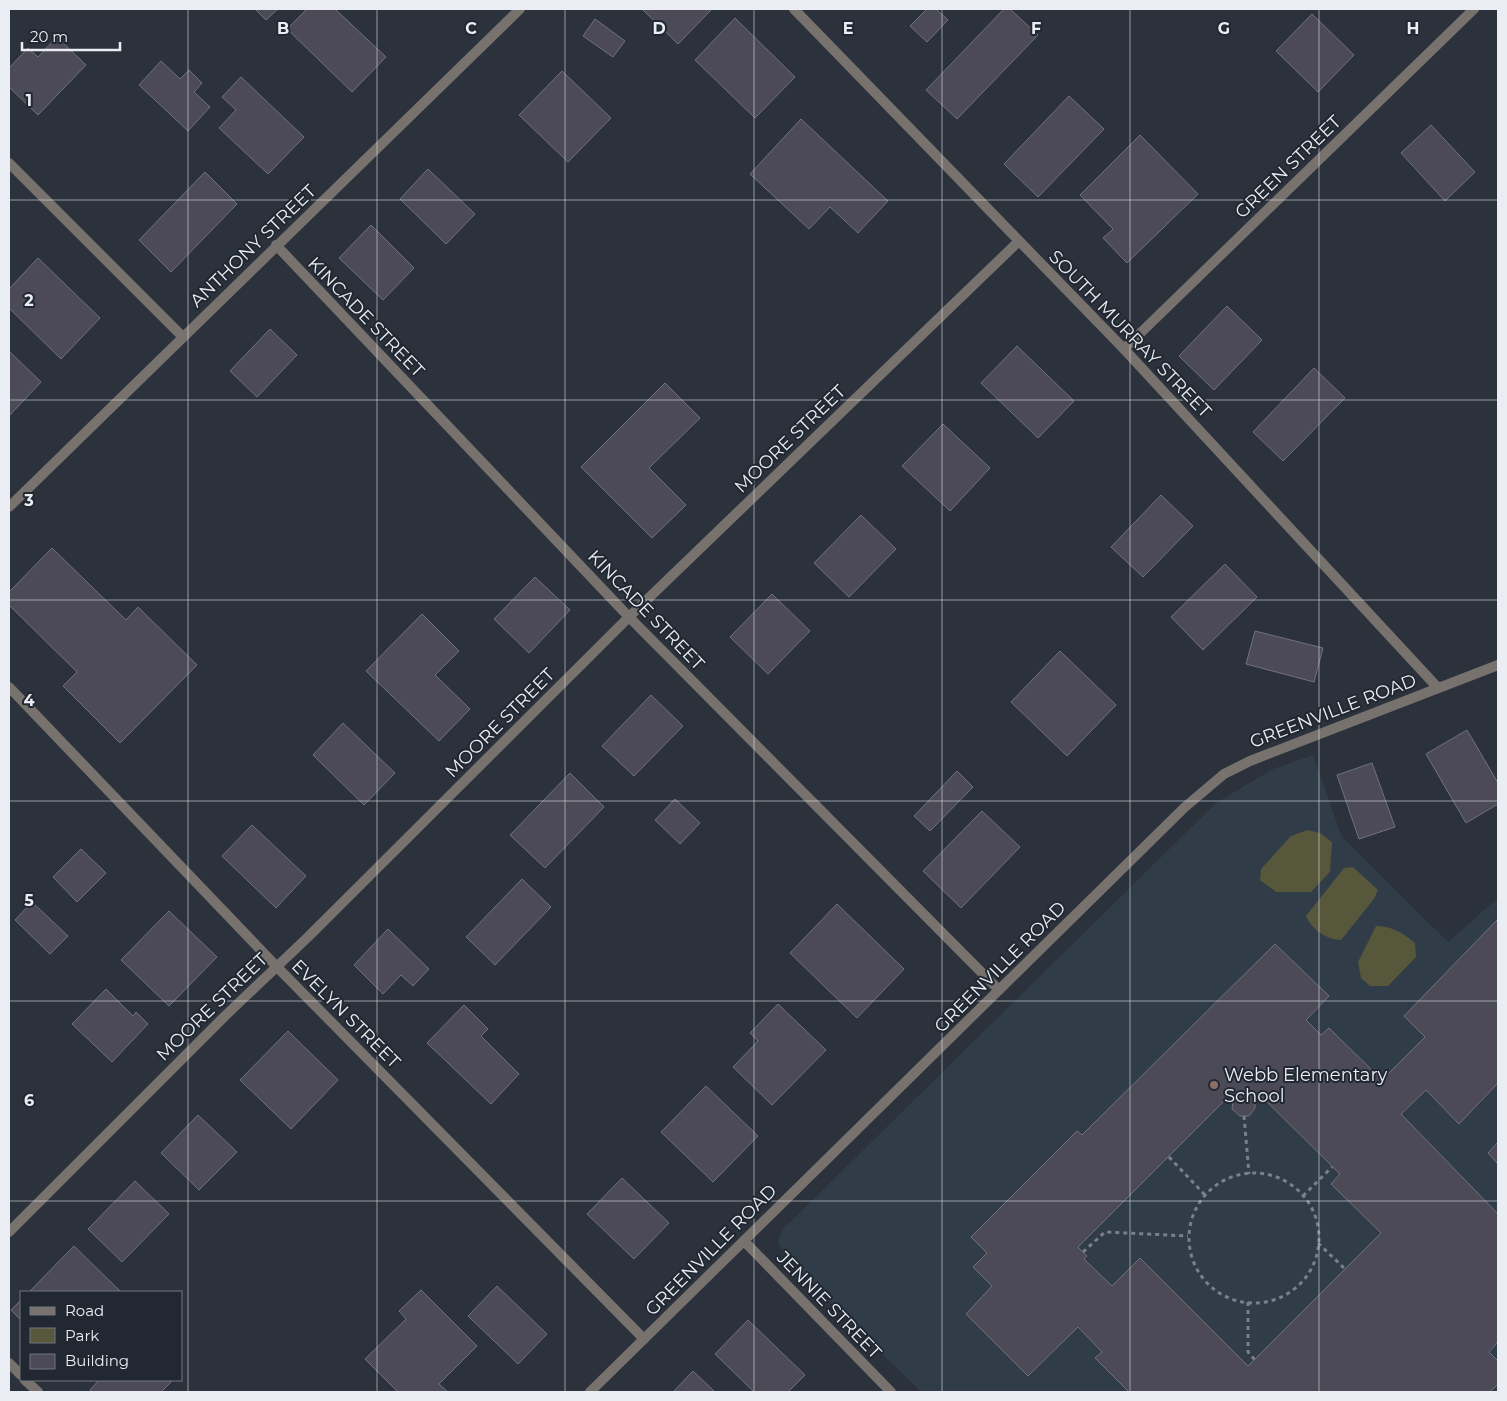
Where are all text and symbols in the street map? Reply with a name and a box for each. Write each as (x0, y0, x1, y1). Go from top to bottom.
text: B (277, 19, 289, 38)
text: C (465, 19, 477, 38)
text: D (652, 19, 666, 38)
text: E (843, 19, 853, 38)
text: F (1031, 19, 1041, 38)
text: G (1218, 19, 1230, 38)
text: H (1407, 19, 1419, 38)
scale bar (22, 20, 120, 52)
text: 20 m (30, 27, 68, 46)
text: 1 (26, 91, 32, 110)
street label: GREEN STREET (1230, 110, 1346, 223)
street label: ANTHONY STREET (185, 180, 321, 312)
street label: SOUTH MURRAY STREET (1044, 246, 1216, 423)
street label: KINCADE STREET (303, 252, 429, 382)
text: 2 (24, 291, 34, 310)
street label: MOORE STREET (730, 380, 851, 498)
text: 3 (23, 491, 34, 510)
street label: KINCADE STREET (583, 545, 709, 675)
street label: MOORE STREET (441, 663, 560, 782)
street label: GREENVILLE ROAD (1247, 669, 1419, 753)
text: 4 (23, 691, 35, 710)
text: 5 (24, 891, 34, 910)
street label: GREENVILLE ROAD (930, 897, 1070, 1037)
street label: MOORE STREET (152, 948, 273, 1066)
street label: EVELYN STREET (287, 955, 405, 1073)
place label: Webb Elementary School (1224, 1064, 1388, 1107)
marker: Webb Elementary School (1208, 1079, 1220, 1091)
text: 6 (24, 1091, 34, 1110)
street label: GREENVILLE ROAD (641, 1180, 781, 1320)
street label: JENNIE STREET (771, 1246, 886, 1364)
legend (20, 1291, 182, 1381)
text: Road (65, 1301, 104, 1320)
text: Park (65, 1326, 99, 1345)
text: Building (65, 1351, 129, 1370)

